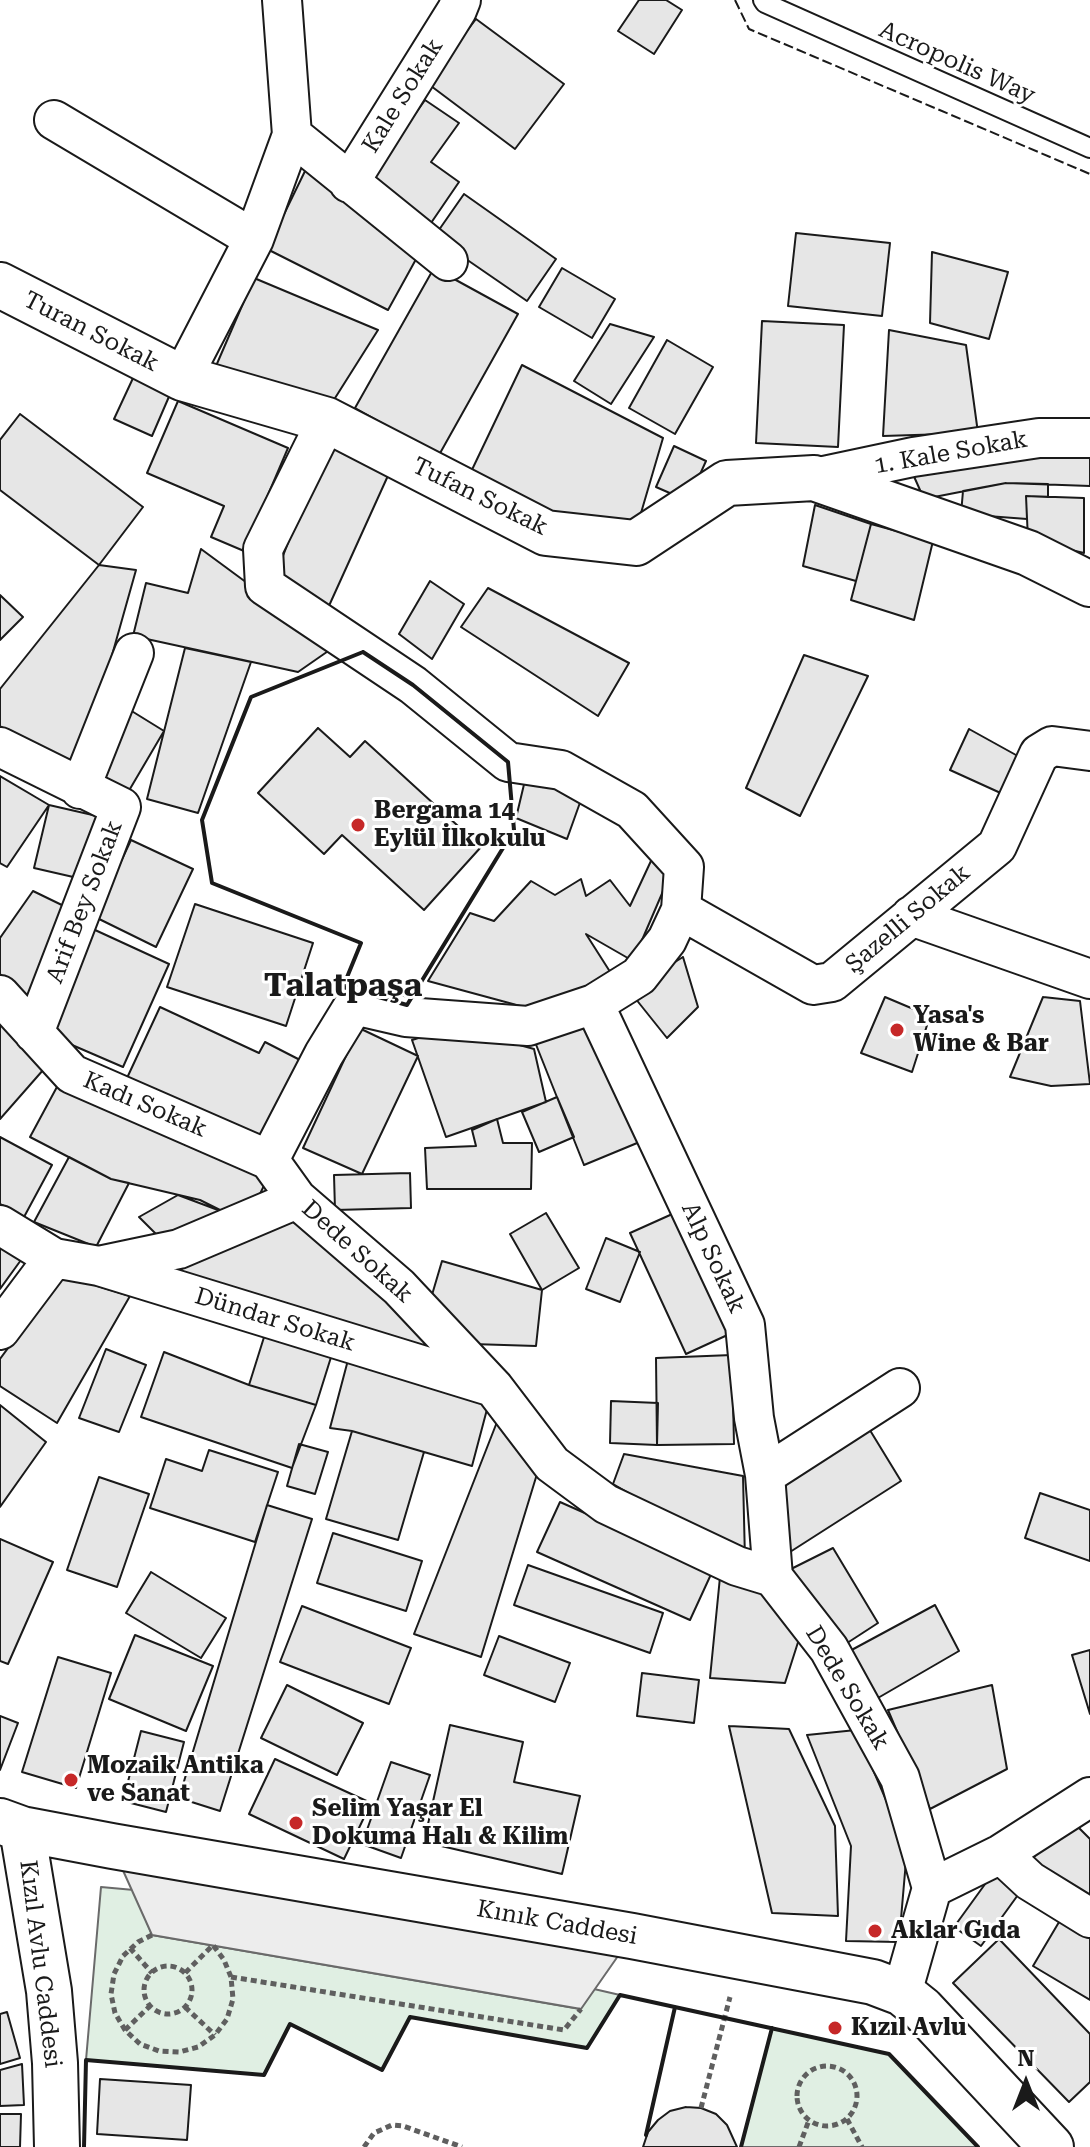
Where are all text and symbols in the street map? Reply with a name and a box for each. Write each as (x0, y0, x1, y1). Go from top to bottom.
street label: Acropolis Way (875, 16, 1039, 110)
street label: Kale Sokak (356, 33, 450, 159)
street label: Turan Sokak (19, 286, 163, 378)
street label: 1. Kale Sokak (872, 425, 1030, 481)
street label: Tufan Sokak (408, 452, 552, 542)
place label: Bergama 14 Eylül İlkokulu (374, 797, 546, 853)
marker: Bergama 14 Eylül İlkokulu (349, 816, 367, 834)
street label: Arif Bey Sokak (41, 817, 129, 987)
street label: Şazelli Sokak (840, 859, 976, 979)
district label: Talatpaşa (264, 968, 422, 1006)
place label: Yasa's Wine & Bar (913, 1002, 1049, 1058)
marker: Yasa's Wine & Bar (888, 1021, 906, 1039)
street label: Kadı Sokak (79, 1066, 211, 1144)
street label: Dede Sokak (296, 1195, 418, 1309)
street label: Alp Sokak (675, 1198, 751, 1318)
street label: Dündar Sokak (191, 1282, 359, 1358)
street label: Dede Sokak (799, 1621, 895, 1755)
place label: Mozaik Antika ve Sanat (87, 1752, 264, 1808)
marker: Mozaik Antika ve Sanat (62, 1771, 80, 1789)
place label: Selim Yaşar El Dokuma Halı & Kilim (312, 1795, 568, 1851)
marker: Selim Yaşar El Dokuma Halı & Kilim (287, 1814, 305, 1832)
street label: Kızıl Avlu Caddesi (13, 1859, 67, 2069)
street label: Kınık Caddesi (474, 1895, 640, 1951)
place label: Aklar Gıda (891, 1917, 1020, 1945)
marker: Aklar Gıda (866, 1922, 884, 1940)
place label: Kızıl Avlu (851, 2014, 967, 2042)
marker: Kızıl Avlu (826, 2019, 844, 2037)
north arrow (986, 2043, 1066, 2123)
text: N (1018, 2046, 1034, 2071)

